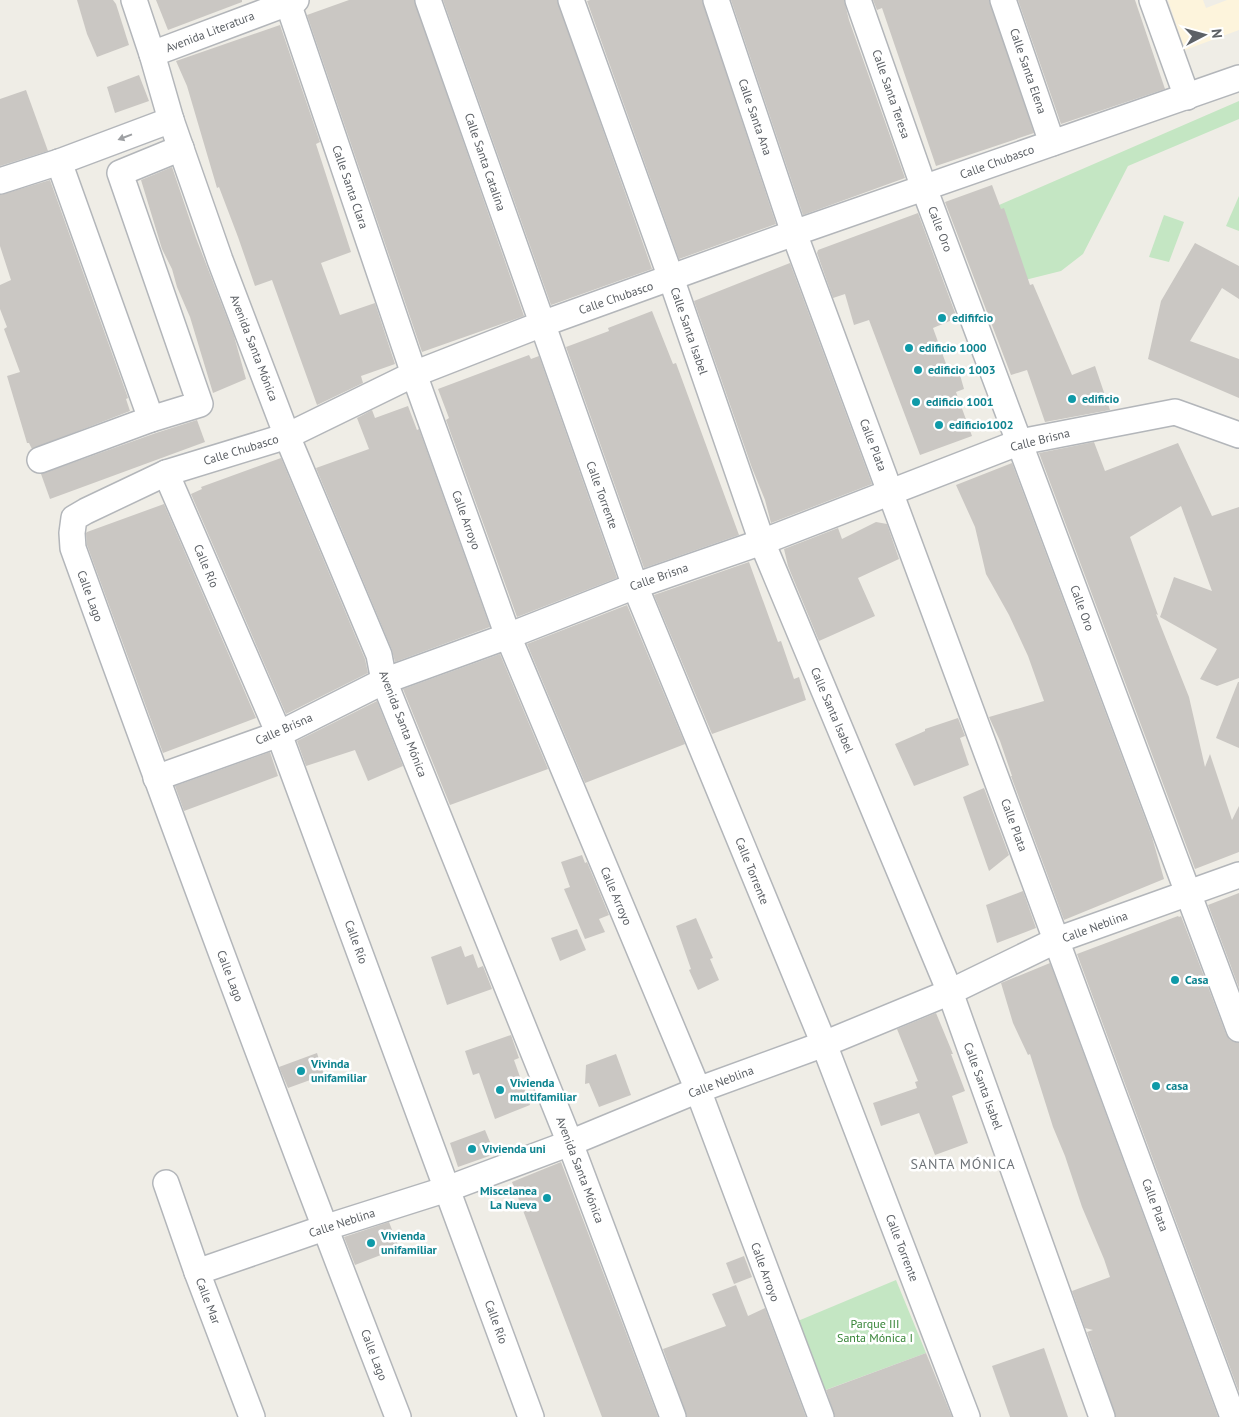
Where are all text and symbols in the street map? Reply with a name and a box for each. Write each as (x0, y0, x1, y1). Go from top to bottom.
street label: Avenida Literatura (163, 8, 256, 55)
north arrow (1179, 10, 1229, 60)
street label: Calle Santa Elena (1007, 26, 1050, 116)
text: N (1207, 28, 1226, 39)
street label: Calle Santa Teresa (869, 47, 914, 140)
street label: Calle Santa Ana (735, 76, 776, 157)
street label: Calle Santa Catalina (462, 111, 509, 213)
one-way arrow (118, 134, 133, 141)
street label: Calle Chubasco (958, 141, 1036, 182)
street label: Calle Santa Clara (329, 143, 372, 231)
street label: Calle Oro (925, 204, 956, 254)
street label: Calle Chubasco (577, 278, 655, 317)
street label: Calle Santa Isabel (667, 285, 712, 377)
street label: Avenida Santa Mónica (227, 292, 282, 403)
place label: edififcio (952, 310, 994, 325)
marker: edififcio (936, 312, 948, 324)
place label: edificio 1000 (919, 340, 987, 355)
marker: edificio 1000 (903, 342, 915, 354)
place label: edificio 1003 (928, 362, 996, 377)
marker: edificio 1003 (912, 364, 924, 376)
place label: edificio (1082, 391, 1120, 406)
marker: edificio (1066, 393, 1078, 405)
place label: edificio 1001 (926, 394, 994, 409)
marker: edificio 1001 (910, 396, 922, 408)
street label: Calle Plata (857, 416, 890, 473)
place label: edificio1002 (949, 417, 1014, 432)
marker: edificio1002 (933, 419, 945, 431)
street label: Calle Brisna (1009, 425, 1071, 454)
street label: Calle Chubasco (201, 431, 280, 468)
street label: Calle Torrente (583, 459, 622, 531)
street label: Calle Arroyo (449, 488, 484, 551)
street label: Calle Río (191, 542, 222, 590)
street label: Calle Brisna (628, 560, 690, 594)
street label: Calle Lago (74, 568, 107, 624)
street label: Calle Oro (1067, 583, 1098, 633)
street label: Calle Santa Isabel (808, 665, 857, 755)
street label: Avenida Santa Mónica (376, 668, 431, 779)
street label: Calle Brisna (253, 709, 315, 748)
street label: Calle Plata (998, 796, 1031, 853)
street label: Calle Torrente (732, 835, 773, 907)
street label: Calle Arroyo (597, 864, 635, 927)
street label: Calle Neblina (1060, 908, 1130, 945)
street label: Calle Río (342, 918, 371, 966)
street label: Calle Lago (214, 948, 247, 1004)
place label: Casa (1185, 972, 1209, 987)
marker: Casa (1169, 974, 1181, 986)
street label: Calle Santa Isabel (961, 1040, 1006, 1132)
place label: Vivinda unifamiliar (310, 1056, 368, 1085)
street label: Calle Neblina (686, 1062, 756, 1101)
marker: Vivinda unifamiliar (295, 1065, 307, 1077)
place label: Vivienda multifamiliar (509, 1075, 577, 1104)
place label: casa (1166, 1078, 1188, 1093)
marker: casa (1150, 1080, 1162, 1092)
marker: Vivienda multifamiliar (494, 1084, 506, 1096)
street label: Avenida Santa Mónica (553, 1114, 608, 1225)
place label: Vivienda uni (481, 1141, 546, 1156)
marker: Vivienda uni (466, 1143, 478, 1155)
district label: SANTA MÓNICA (910, 1155, 1016, 1173)
street label: Calle Plata (1139, 1176, 1172, 1233)
place label: Miscelanea La Nueva (480, 1183, 537, 1212)
marker: Miscelanea La Nueva (541, 1192, 553, 1204)
street label: Calle Neblina (307, 1205, 377, 1240)
street label: Calle Torrente (883, 1212, 922, 1284)
place label: Vivienda unifamiliar (380, 1228, 438, 1257)
marker: Vivienda unifamiliar (365, 1237, 377, 1249)
street label: Calle Arroyo (748, 1240, 783, 1303)
street label: Calle Mar (193, 1276, 224, 1326)
street label: Calle Río (482, 1298, 511, 1346)
park label: Parque III Santa Mónica I (837, 1316, 913, 1345)
street label: Calle Lago (358, 1327, 391, 1383)

